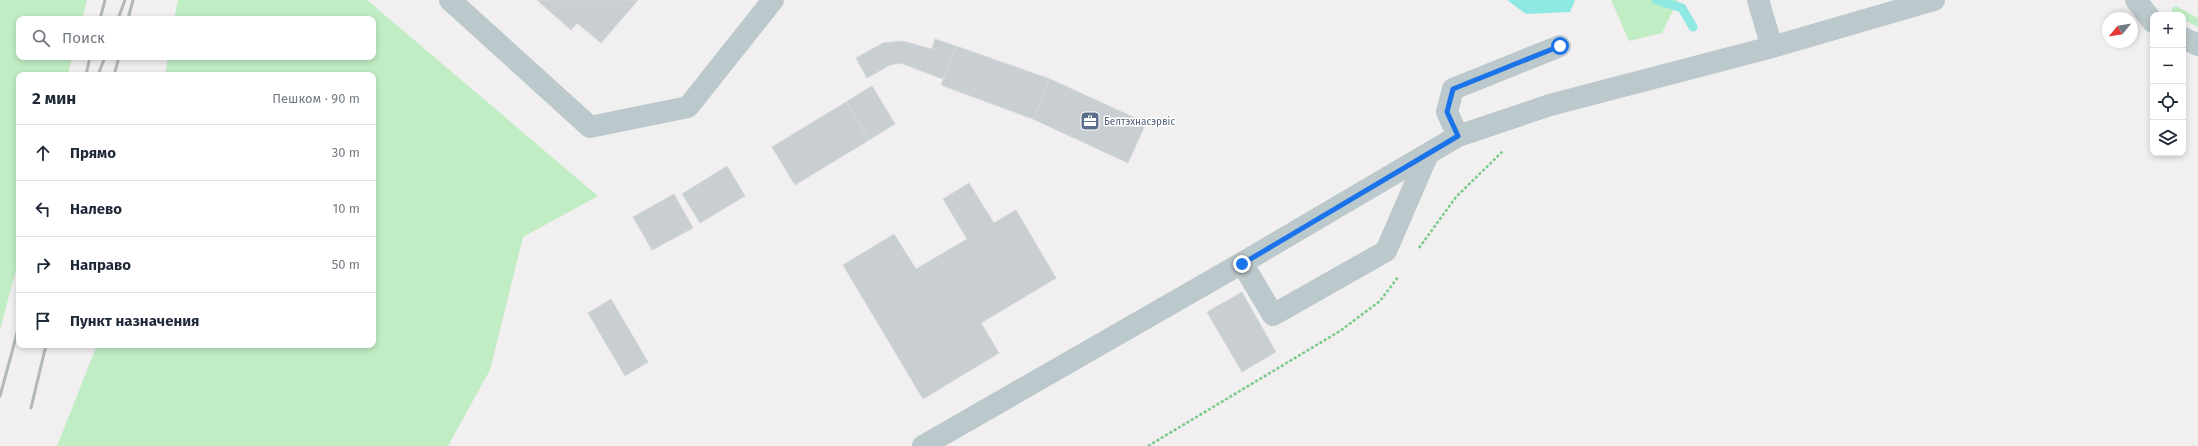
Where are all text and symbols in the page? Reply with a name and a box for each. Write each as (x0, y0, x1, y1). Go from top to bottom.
north arrow (2102, 12, 2138, 48)
map controls (2150, 12, 2186, 156)
button: + (2150, 12, 2186, 48)
search box (16, 16, 376, 60)
icon: search (30, 27, 52, 49)
text: Поиск (62, 29, 105, 47)
route start (1551, 37, 1569, 55)
button: − (2150, 48, 2186, 84)
button: locate (2150, 84, 2186, 120)
text: 2 мин (32, 88, 76, 109)
text: Пешком · 90 m (272, 91, 360, 106)
office icon: Белтэхнасэрвіс (1079, 110, 1101, 132)
place label: Белтэхнасэрвіс (1104, 115, 1175, 128)
button: layers (2150, 120, 2186, 156)
icon: ahead (32, 142, 54, 164)
text: Прямо (70, 144, 116, 162)
text: 30 m (332, 145, 360, 160)
icon: left (32, 198, 54, 220)
text: Налево (70, 200, 122, 218)
text: 10 m (333, 201, 360, 216)
icon: right (32, 254, 54, 276)
route end (1233, 255, 1251, 273)
text: Направо (70, 256, 131, 274)
text: 50 m (332, 257, 360, 272)
icon: arrive (32, 310, 54, 332)
text: Пункт назначения (70, 312, 199, 330)

